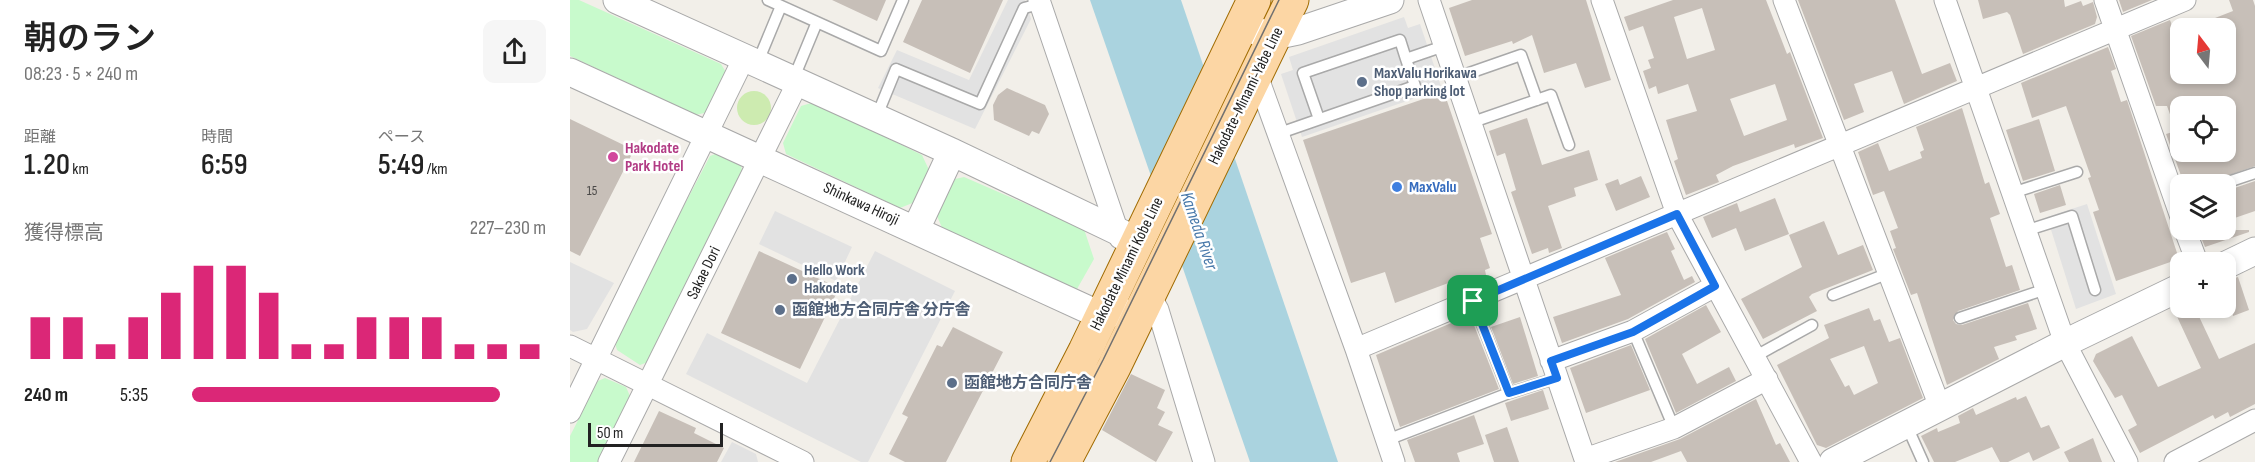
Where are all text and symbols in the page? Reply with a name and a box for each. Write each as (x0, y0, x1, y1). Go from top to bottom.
north arrow (2170, 18, 2236, 84)
map controls (2170, 18, 2236, 318)
text: 朝のラン (24, 19, 156, 59)
button: share (483, 20, 546, 83)
street label: Hakodate-Minami-Yabe Line (1205, 24, 1287, 168)
text: 08:23 · 5 × 240 m (24, 62, 138, 86)
place label: MaxValu Horikawa Shop parking lot (1374, 64, 1477, 101)
marker: MaxValu Horikawa Shop parking lot (1355, 75, 1369, 89)
button: locate (2170, 96, 2236, 162)
text: 距離 (24, 128, 56, 147)
text: 時間 (201, 128, 233, 147)
text: ペース (378, 128, 425, 147)
place label: Hakodate Park Hotel (625, 139, 684, 176)
text: 1.20 (24, 147, 70, 183)
text: 6:59 (201, 147, 248, 183)
text: 5:49 (378, 147, 424, 183)
marker: Hakodate Park Hotel (606, 150, 620, 164)
text: km (70, 160, 89, 179)
text: /km (424, 160, 448, 179)
button: layers (2170, 174, 2236, 240)
street label: Shinkawa Hiroji (820, 178, 902, 230)
place label: MaxValu (1409, 178, 1456, 197)
marker: MaxValu (1390, 180, 1404, 194)
house number: 15 (587, 182, 598, 199)
water label: Kameda River (1176, 189, 1222, 274)
street label: Hakodate Minami Kobe Line (1086, 194, 1168, 334)
text: 227–230 m (470, 216, 546, 240)
text: 獲得標高 (24, 221, 104, 245)
street label: Sakae Dori (683, 244, 725, 302)
button: + (2170, 252, 2236, 318)
place label: Hello Work Hakodate (804, 261, 865, 298)
marker: Hello Work Hakodate (785, 272, 799, 286)
pin (1447, 275, 1498, 326)
icon: arrive (1456, 284, 1489, 317)
place label: 函館地方合同庁舎 分庁舎 (792, 301, 971, 320)
marker: 函館地方合同庁舎 分庁舎 (773, 303, 787, 317)
place label: 函館地方合同庁舎 (964, 374, 1092, 393)
marker: 函館地方合同庁舎 (945, 376, 959, 390)
text: 240 m (24, 383, 68, 407)
text: 5:35 (120, 383, 148, 407)
scale bar (588, 420, 723, 448)
text: 50 m (597, 424, 623, 443)

